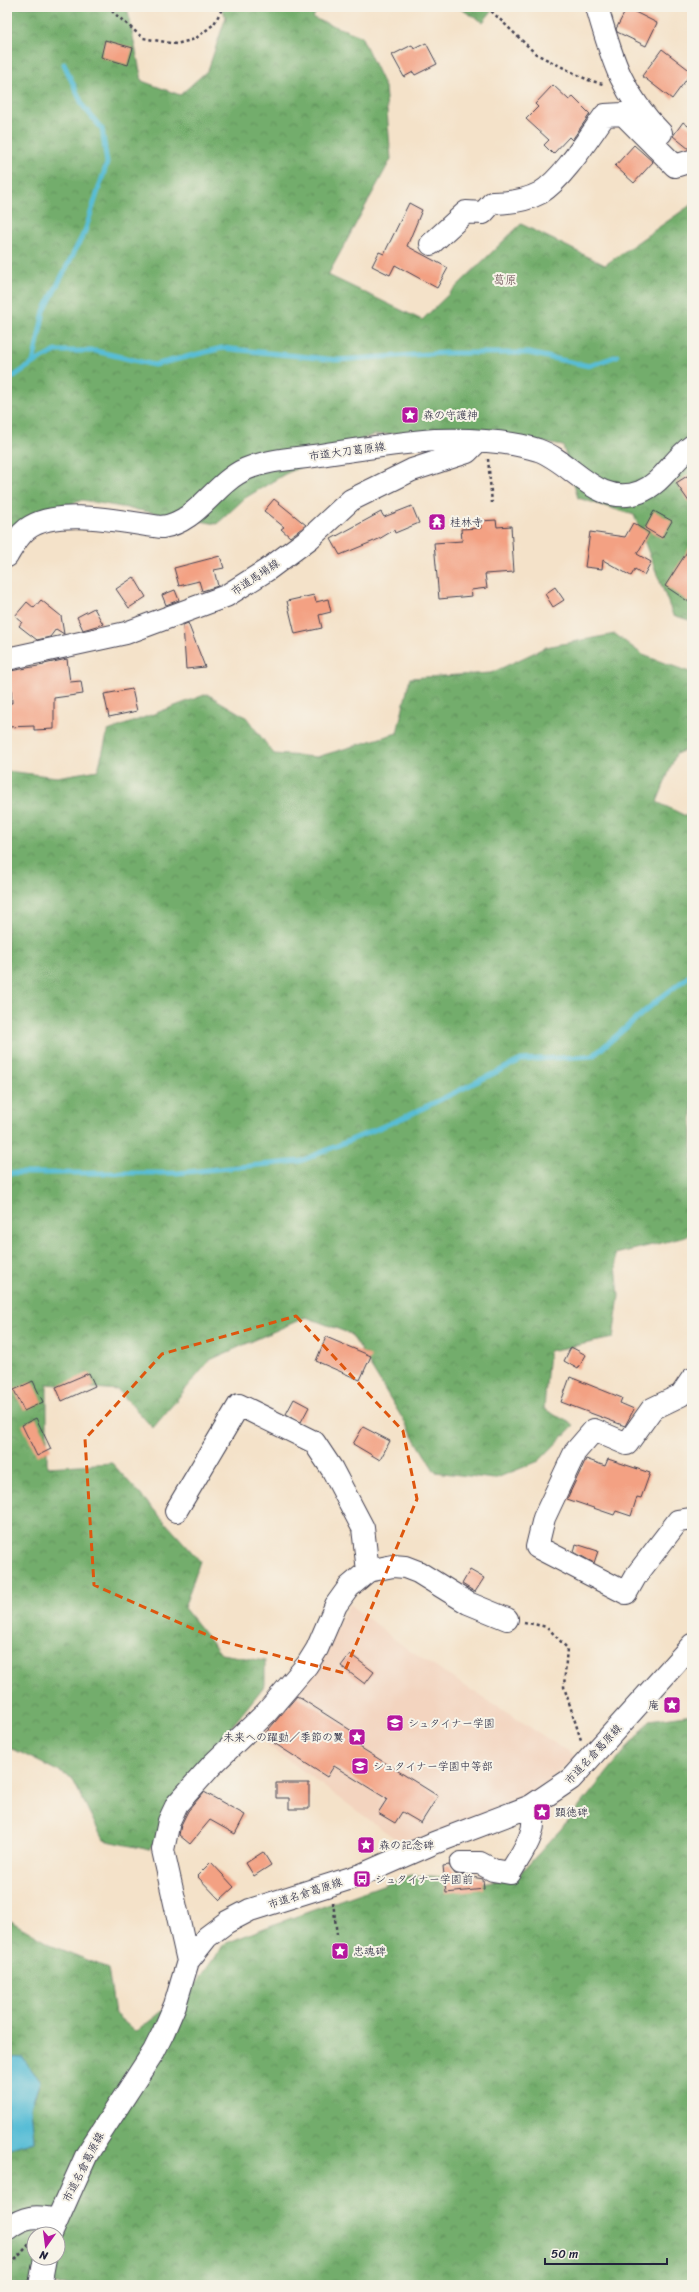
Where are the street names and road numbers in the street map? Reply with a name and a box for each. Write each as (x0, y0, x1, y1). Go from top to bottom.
street label: 市道大刀葛原線 (308, 437, 387, 466)
street label: 市道馬場線 (227, 554, 283, 601)
street label: 市道名倉葛原線 (560, 1720, 627, 1789)
street label: 市道名倉葛原線 (266, 1873, 345, 1914)
street label: 市道名倉葛原線 (58, 2129, 109, 2206)

